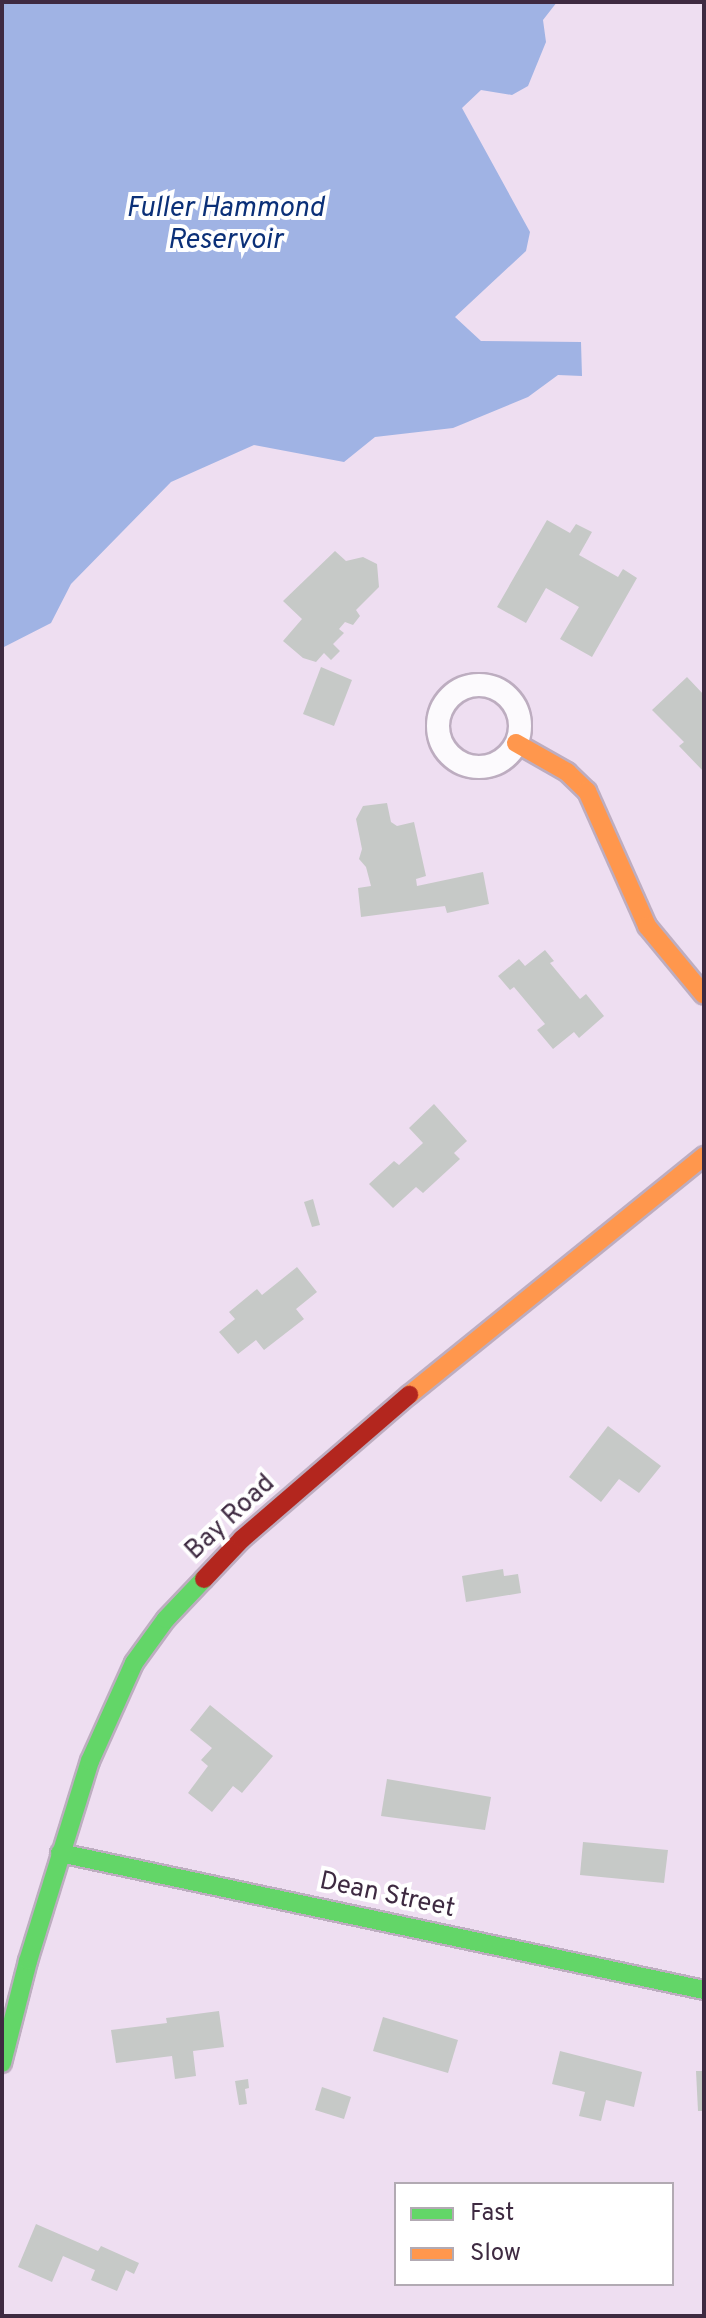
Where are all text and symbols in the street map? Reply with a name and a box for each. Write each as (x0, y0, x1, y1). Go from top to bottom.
water label: Fuller Hammond Reservoir (126, 192, 324, 258)
street label: Bay Road (180, 1469, 282, 1567)
street label: Dean Street (316, 1866, 458, 1926)
legend (394, 2182, 674, 2286)
text: Fast (470, 2199, 514, 2229)
text: Slow (470, 2239, 521, 2269)

